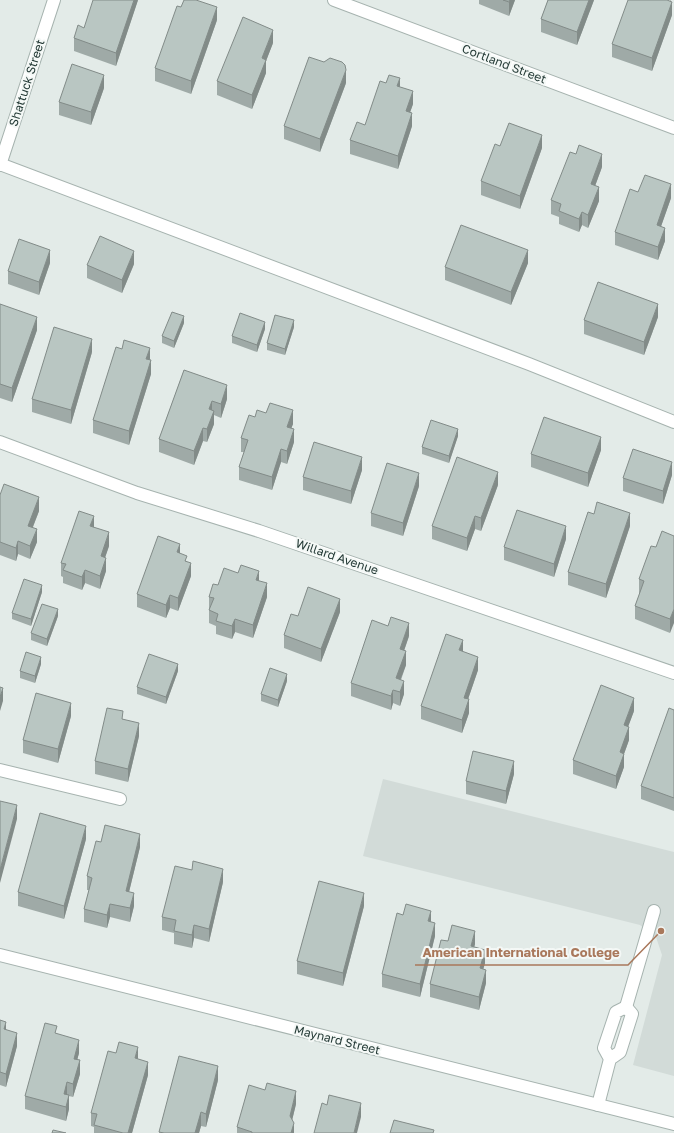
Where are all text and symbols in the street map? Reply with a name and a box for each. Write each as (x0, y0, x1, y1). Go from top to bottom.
street label: Shattuck Street (5, 37, 48, 128)
street label: Cortland Street (460, 41, 549, 87)
street label: Willard Avenue (294, 535, 381, 578)
callout: American International College (415, 940, 628, 965)
text: American International College (422, 944, 620, 960)
street label: Maynard Street (293, 1022, 382, 1058)

